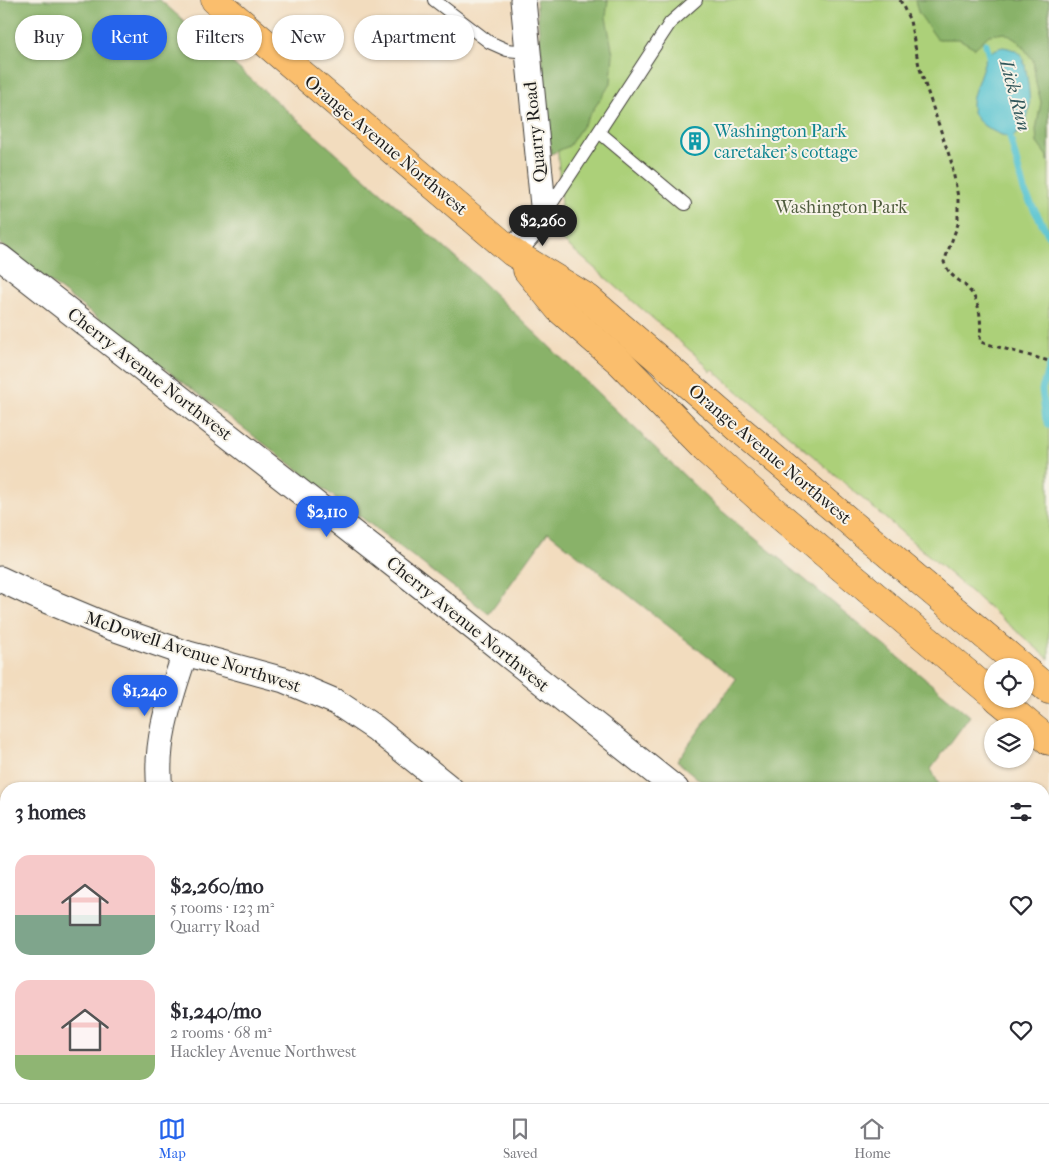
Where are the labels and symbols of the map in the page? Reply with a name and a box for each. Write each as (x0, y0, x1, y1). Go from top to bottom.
water label: Lick Run (994, 55, 1035, 133)
street label: Orange Avenue Northwest (300, 71, 472, 220)
street label: Quarry Road (520, 80, 551, 183)
place label: Washington Park caretaker's cottage (713, 121, 858, 163)
building icon: Washington Park caretaker's cottage (680, 126, 710, 156)
park label: Washington Park (774, 197, 908, 218)
pin: $2,260 (502, 204, 584, 247)
street label: Cherry Avenue Northwest (63, 304, 237, 446)
street label: Orange Avenue Northwest (684, 380, 856, 529)
pin: $2,110 (286, 496, 368, 538)
street label: Cherry Avenue Northwest (382, 552, 554, 697)
street label: McDowell Avenue Northwest (82, 608, 304, 697)
pin: $1,240 (104, 674, 186, 717)

